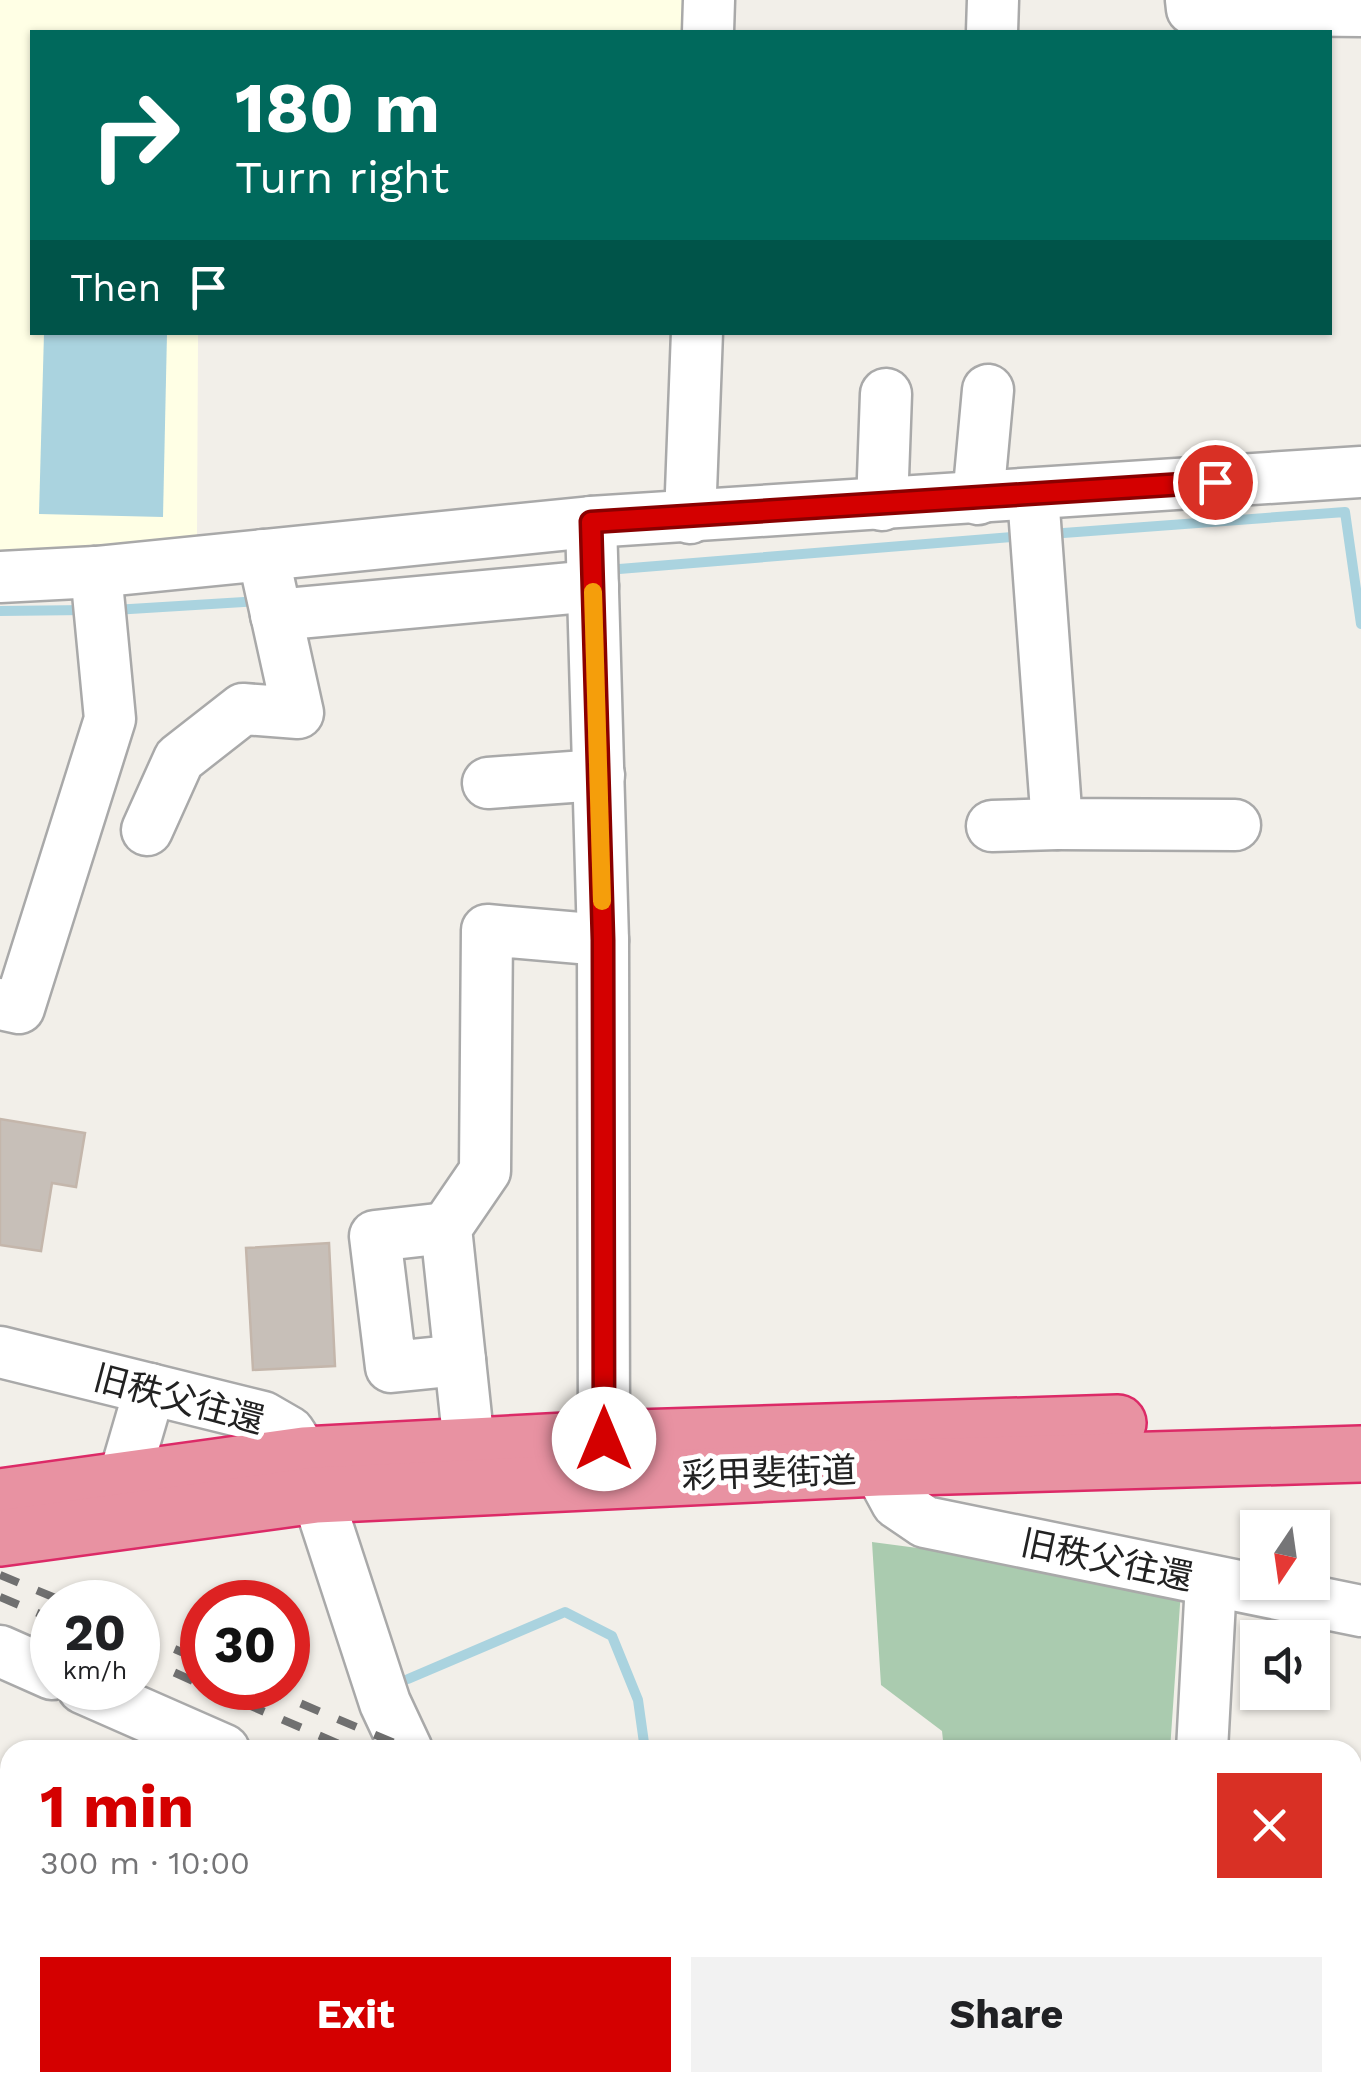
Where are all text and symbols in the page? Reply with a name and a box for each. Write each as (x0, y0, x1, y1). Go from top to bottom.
text: 180 m (235, 67, 440, 149)
icon: right (70, 70, 200, 200)
text: Turn right (235, 151, 449, 204)
icon: arrive (181, 260, 236, 315)
text: Then (70, 266, 161, 310)
pin (1173, 440, 1258, 525)
icon: arrive (1188, 455, 1243, 510)
street label: 旧秩父往還 (89, 1356, 269, 1442)
position arrow (552, 1387, 656, 1491)
street label: 彩甲斐街道 (681, 1449, 857, 1497)
north arrow (1240, 1510, 1330, 1600)
map controls (1240, 1510, 1330, 1710)
street label: 旧秩父往還 (1017, 1521, 1197, 1599)
speed limit sign: 30 (180, 1580, 310, 1710)
text: 20 (64, 1603, 126, 1662)
button: sound (1240, 1620, 1330, 1710)
text: km/h (63, 1656, 127, 1685)
text: 1 min (40, 1771, 194, 1842)
button: close (1217, 1773, 1322, 1878)
text: 300 m · 10:00 (40, 1844, 250, 1882)
button: Exit (40, 1957, 671, 2072)
button: Share (691, 1957, 1322, 2072)

